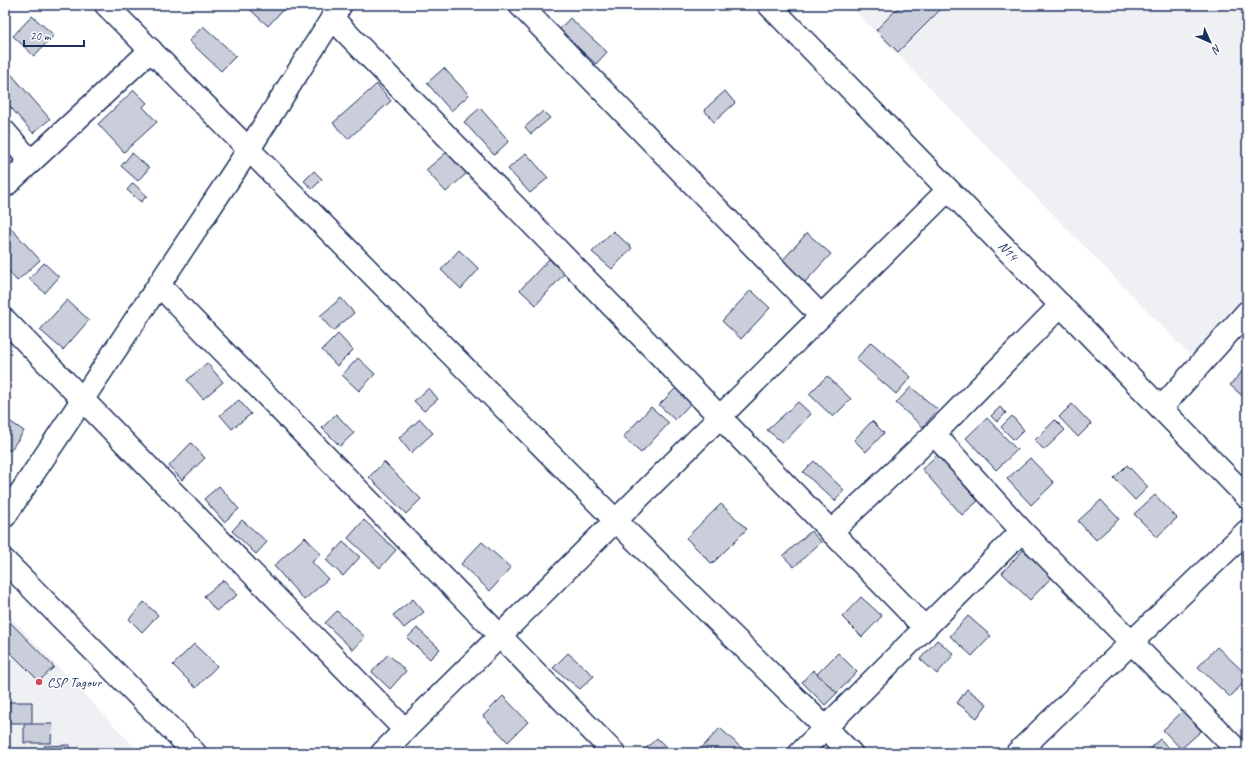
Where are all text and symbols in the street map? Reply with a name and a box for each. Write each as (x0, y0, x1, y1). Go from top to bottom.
scale bar (24, 22, 84, 48)
north arrow (1190, 22, 1230, 62)
text: 20 m (30, 28, 52, 44)
text: N (1208, 42, 1224, 58)
street label: N14 (995, 238, 1023, 266)
place label: CSP Tagour (47, 674, 102, 691)
marker: CSP Tagour (34, 677, 44, 687)

